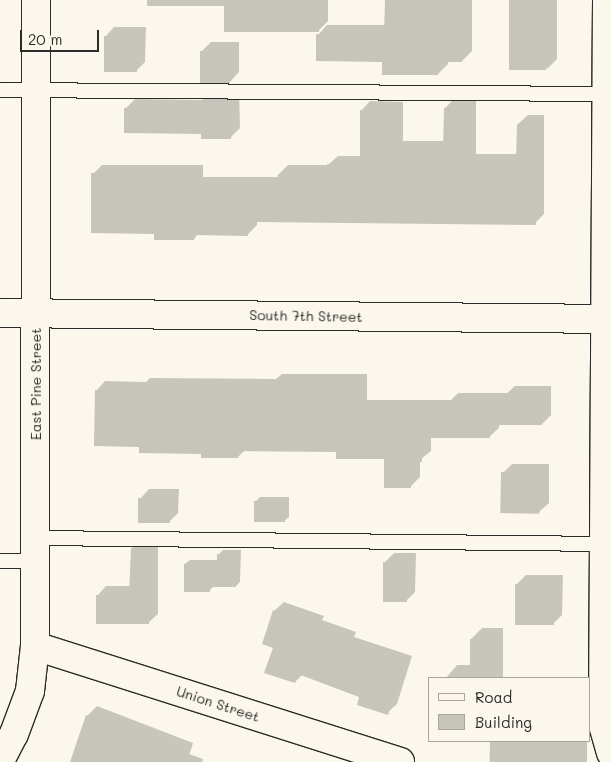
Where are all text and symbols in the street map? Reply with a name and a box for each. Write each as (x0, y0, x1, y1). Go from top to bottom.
scale bar (22, 20, 101, 52)
text: 20 m (28, 29, 62, 49)
street label: South 7th Street (249, 307, 363, 325)
street label: East Pine Street (28, 328, 44, 440)
legend (428, 677, 591, 742)
street label: Union Street (174, 683, 262, 725)
text: Road (475, 687, 512, 707)
text: Building (475, 712, 532, 732)

